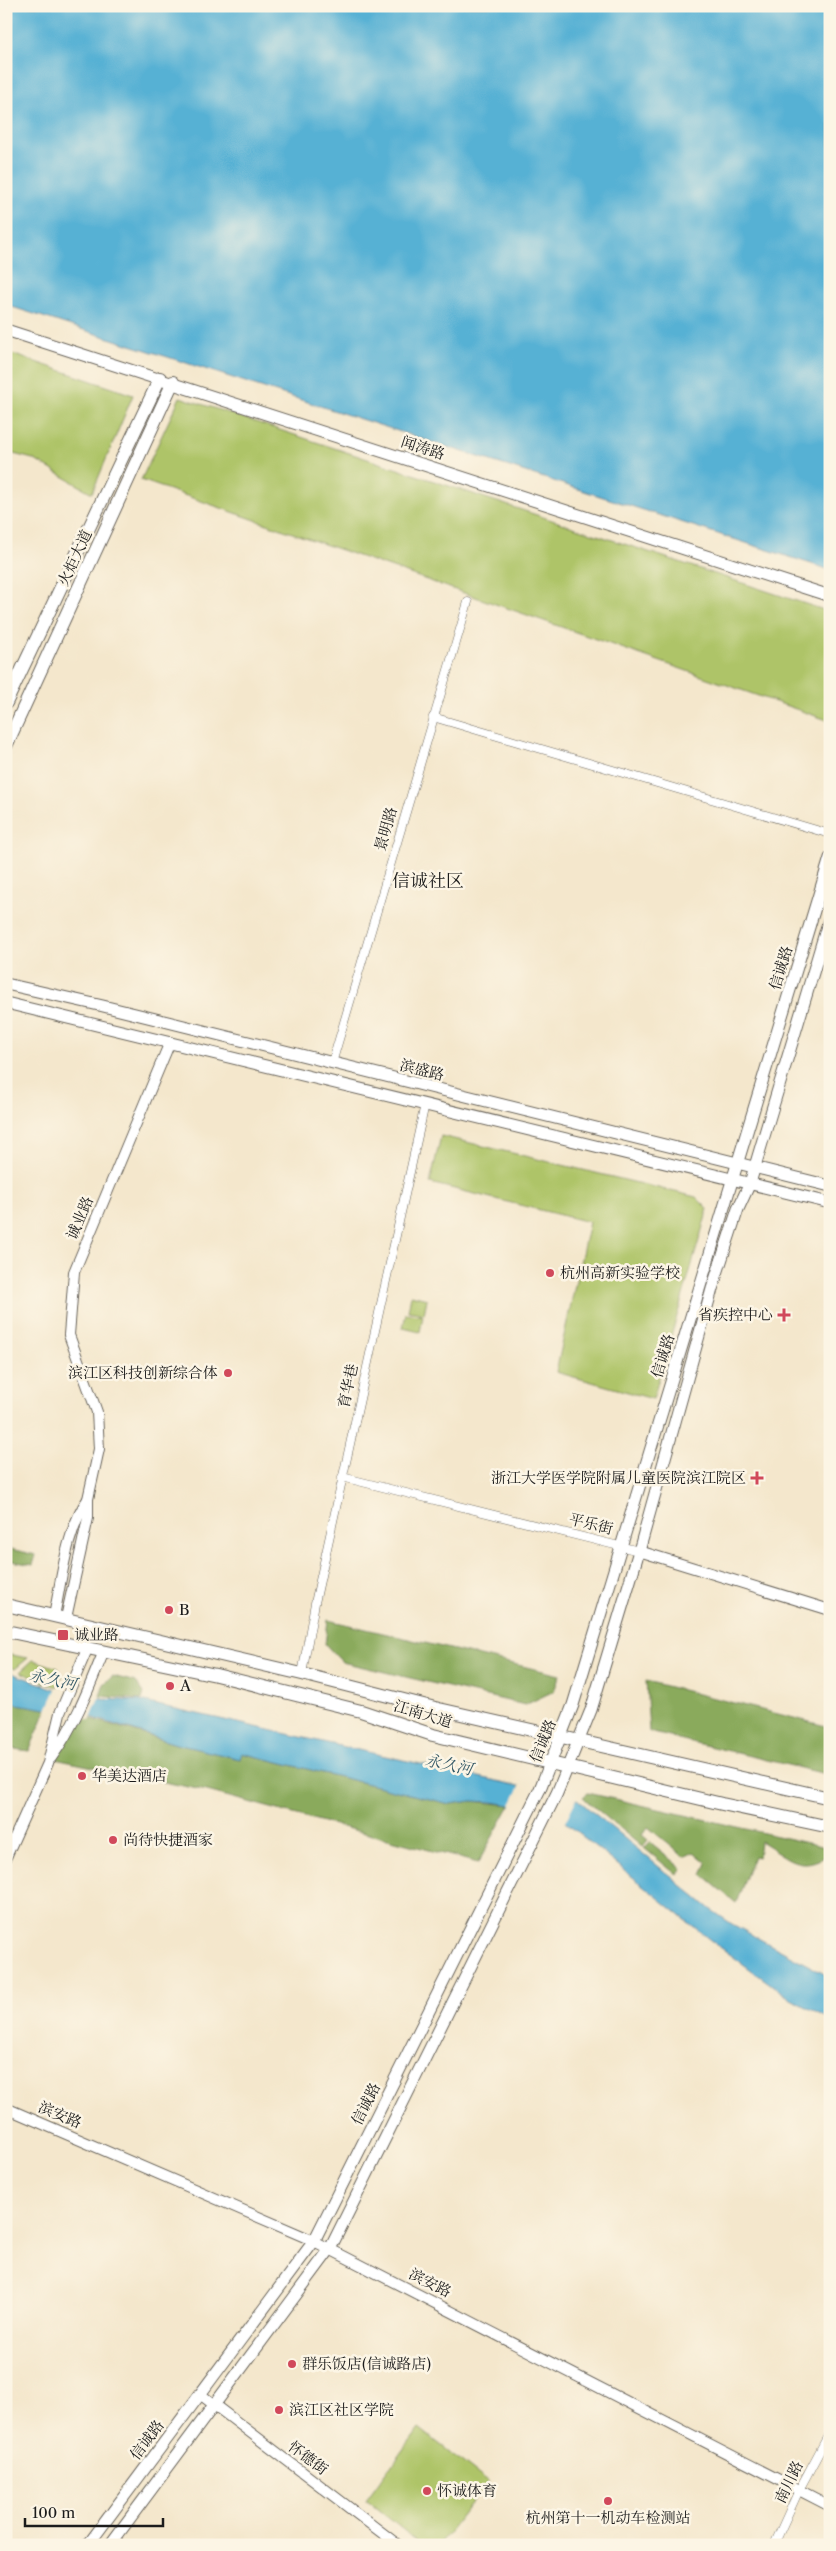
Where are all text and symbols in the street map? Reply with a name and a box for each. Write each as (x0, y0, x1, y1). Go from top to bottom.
street label: 闻涛路 (399, 432, 447, 464)
street label: 火炬大道 (53, 527, 96, 589)
street label: 景明路 (370, 805, 401, 853)
district label: 信诚社区 (392, 870, 464, 892)
street label: 信诚路 (765, 944, 796, 992)
street label: 滨盛路 (398, 1055, 446, 1084)
street label: 诚业路 (62, 1193, 97, 1242)
place label: 杭州高新实验学校 (560, 1263, 680, 1282)
marker: 杭州高新实验学校 (544, 1267, 556, 1279)
place label: 省疾控中心 (698, 1305, 773, 1324)
marker: 省疾控中心 (777, 1308, 791, 1322)
street label: 信诚路 (647, 1332, 678, 1380)
street label: 育华巷 (334, 1362, 361, 1410)
place label: 滨江区科技创新综合体 (68, 1363, 218, 1382)
marker: 滨江区科技创新综合体 (222, 1367, 234, 1379)
place label: 浙江大学医学院附属儿童医院滨江院区 (491, 1468, 746, 1487)
marker: 浙江大学医学院附属儿童医院滨江院区 (750, 1471, 764, 1485)
street label: 平乐街 (567, 1509, 615, 1538)
place label: B (179, 1600, 189, 1619)
marker: B (163, 1604, 175, 1616)
place label: 诚业路 (74, 1625, 119, 1644)
marker: 诚业路 (56, 1628, 70, 1642)
water label: 永久河 (27, 1664, 81, 1694)
place label: A (179, 1676, 192, 1695)
marker: A (164, 1680, 176, 1692)
street label: 江南大道 (392, 1696, 455, 1731)
street label: 信诚路 (525, 1716, 560, 1765)
water label: 永久河 (423, 1749, 477, 1779)
place label: 华美达酒店 (92, 1766, 167, 1785)
marker: 华美达酒店 (76, 1770, 88, 1782)
place label: 尚待快捷酒家 (123, 1830, 213, 1849)
marker: 尚待快捷酒家 (107, 1834, 119, 1846)
street label: 信诚路 (347, 2079, 384, 2128)
street label: 滨安路 (36, 2097, 85, 2132)
street label: 滨安路 (406, 2264, 455, 2301)
place label: 群乐饭店(信诚路店) (302, 2354, 431, 2373)
marker: 群乐饭店(信诚路店) (286, 2358, 298, 2370)
place label: 滨江区社区学院 (289, 2400, 394, 2419)
marker: 滨江区社区学院 (273, 2404, 285, 2416)
street label: 信诚路 (125, 2416, 168, 2463)
street label: 怀德街 (285, 2436, 332, 2479)
street label: 南川路 (770, 2457, 807, 2506)
place label: 怀诚体育 (437, 2481, 497, 2500)
marker: 怀诚体育 (421, 2485, 433, 2497)
marker: 杭州第十一机动车检测站 (602, 2495, 614, 2507)
scale bar (25, 2496, 162, 2528)
text: 100 m (32, 2503, 75, 2522)
place label: 杭州第十一机动车检测站 (525, 2508, 691, 2527)

